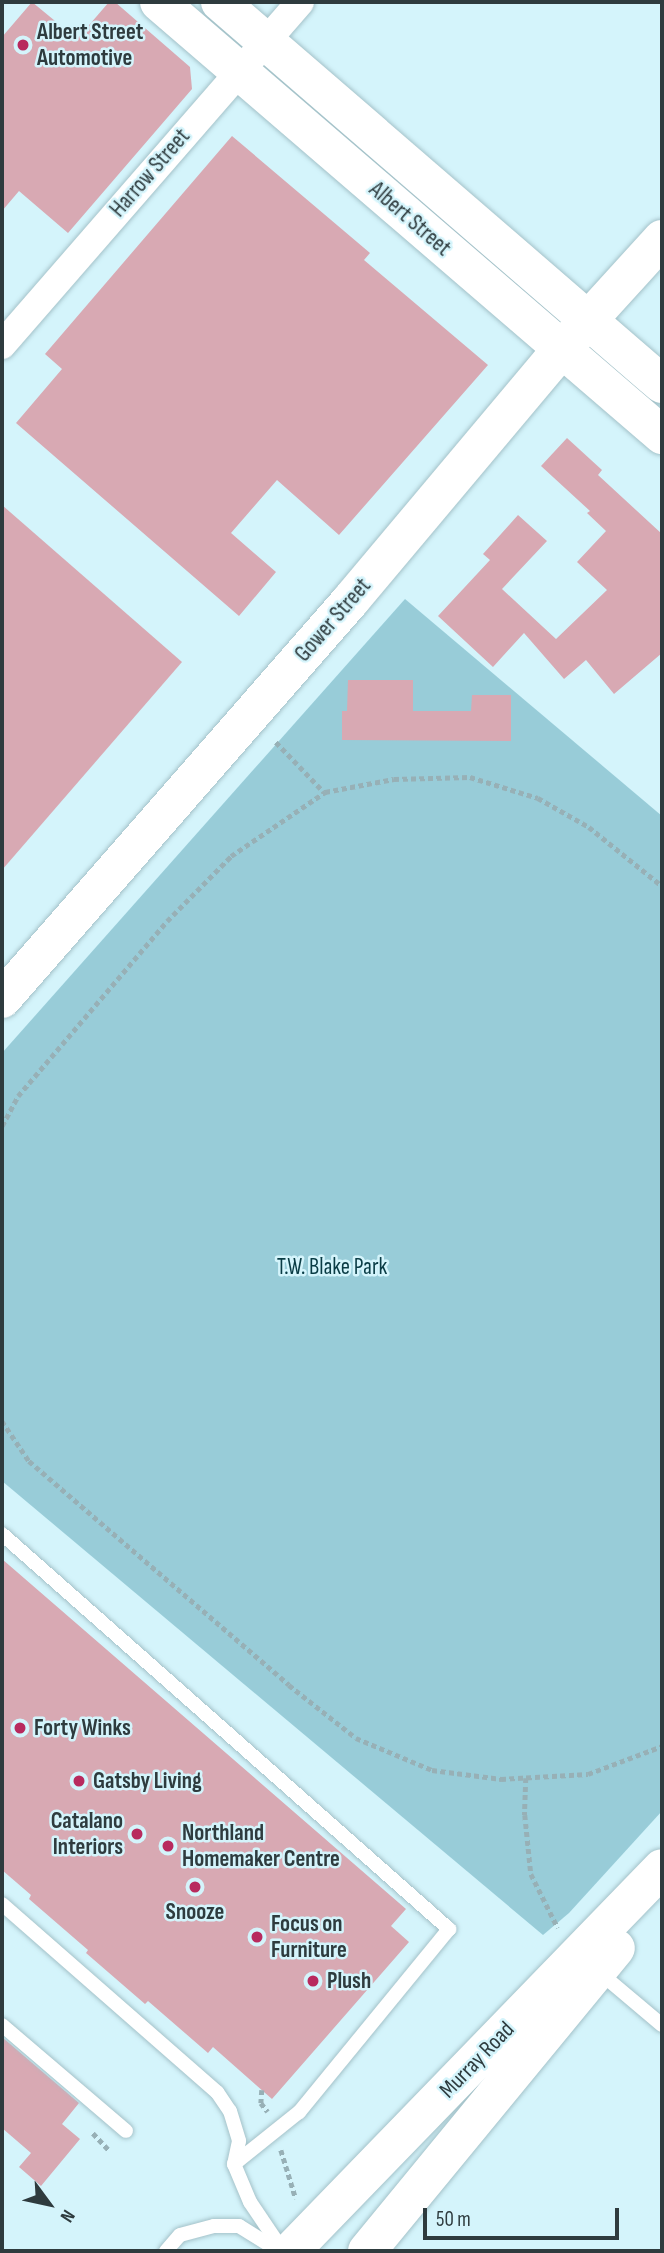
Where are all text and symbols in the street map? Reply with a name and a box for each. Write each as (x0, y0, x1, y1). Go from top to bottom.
place label: Albert Street Automotive (37, 18, 143, 72)
marker: Albert Street Automotive (15, 37, 31, 53)
street label: Harrow Street (104, 123, 196, 223)
street label: Albert Street (363, 176, 457, 262)
street label: Gower Street (289, 573, 377, 667)
park label: T.W. Blake Park (277, 1253, 387, 1281)
place label: Forty Winks (34, 1714, 131, 1742)
marker: Forty Winks (12, 1720, 28, 1736)
place label: Gatsby Living (93, 1767, 202, 1795)
marker: Gatsby Living (71, 1773, 87, 1789)
place label: Catalano Interiors (51, 1807, 123, 1861)
place label: Northland Homemaker Centre (182, 1819, 340, 1873)
marker: Catalano Interiors (129, 1826, 145, 1842)
marker: Northland Homemaker Centre (160, 1838, 176, 1854)
marker: Snooze (187, 1879, 203, 1895)
place label: Snooze (166, 1898, 224, 1926)
place label: Focus on Furniture (271, 1910, 347, 1964)
marker: Focus on Furniture (249, 1929, 265, 1945)
place label: Plush (327, 1967, 371, 1995)
marker: Plush (305, 1973, 321, 1989)
street label: Murray Road (434, 2016, 520, 2104)
north arrow (14, 2169, 84, 2239)
scale bar (426, 2194, 622, 2238)
text: N (55, 2205, 79, 2226)
text: 50 m (436, 2207, 471, 2232)

